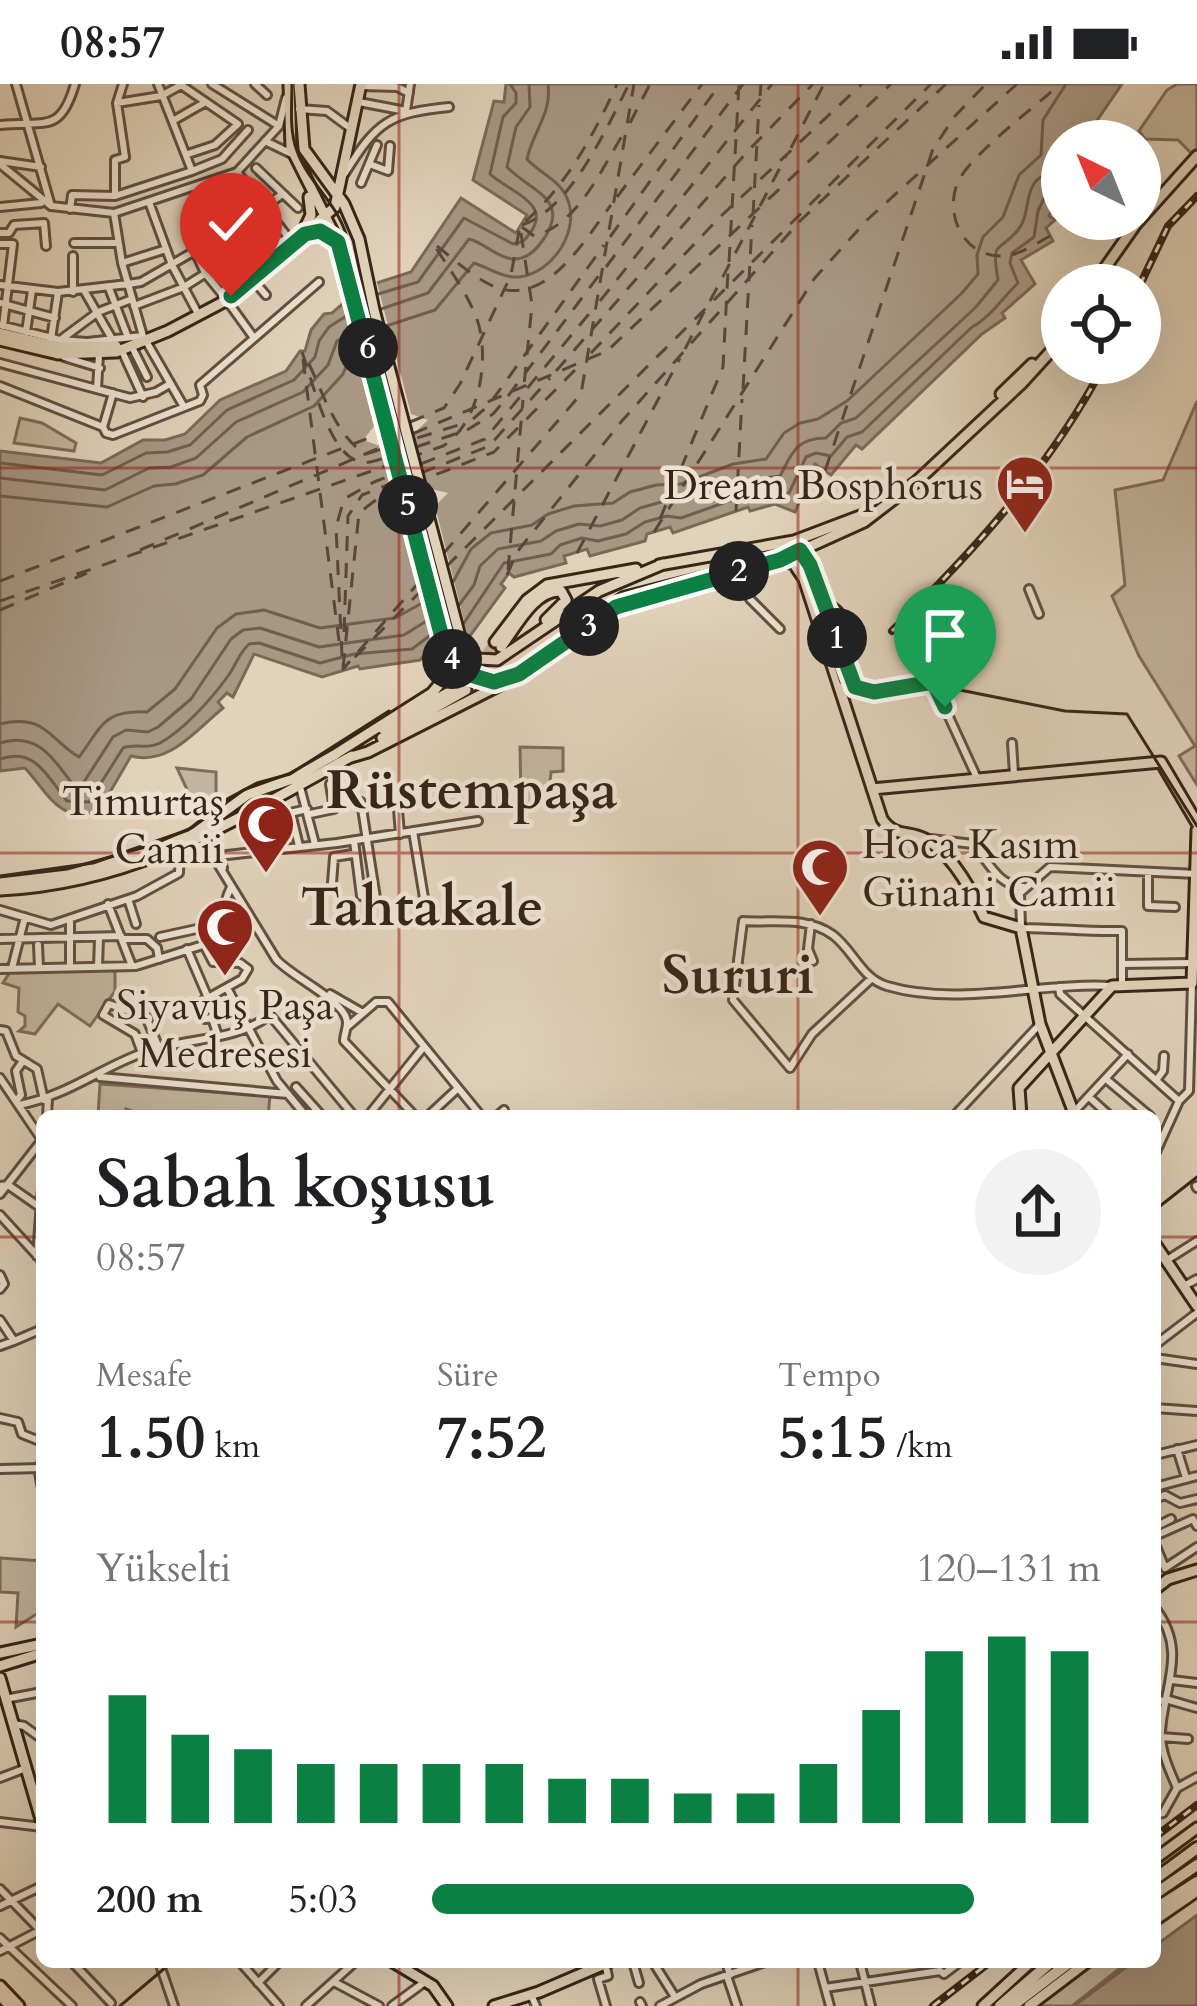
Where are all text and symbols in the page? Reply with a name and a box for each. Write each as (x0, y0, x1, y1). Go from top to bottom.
text: 08:57 (60, 12, 165, 73)
north arrow (1041, 120, 1161, 240)
map controls (1041, 120, 1161, 384)
pin (180, 173, 282, 296)
icon: check (198, 191, 264, 257)
button: locate (1041, 264, 1161, 384)
pin: 6 (338, 318, 398, 378)
text: 6 (360, 325, 376, 370)
hotel icon: Dream Bosphorus (994, 453, 1056, 535)
place label: Dream Bosphorus (664, 457, 983, 514)
pin: 5 (378, 475, 438, 535)
text: 5 (400, 482, 416, 527)
pin: 2 (709, 541, 769, 601)
text: 2 (731, 548, 747, 593)
pin (894, 584, 996, 707)
pin: 3 (559, 596, 619, 656)
icon: arrive (912, 602, 978, 668)
text: 3 (581, 603, 597, 648)
pin: 1 (807, 608, 867, 668)
text: 1 (829, 615, 845, 660)
pin: 4 (422, 629, 482, 689)
text: 4 (444, 636, 460, 681)
district label: Rüstempaşa (326, 755, 618, 828)
place label: Timurtaş Camii (62, 773, 224, 878)
mosque icon: Timurtaş Camii (235, 793, 297, 875)
place label: Hoca Kasım Günani Camii (862, 816, 1117, 921)
mosque icon: Hoca Kasım Günani Camii (789, 836, 851, 918)
district label: Tahtakale (301, 872, 543, 945)
mosque icon: Siyavuş Paşa Medresesi (194, 896, 256, 978)
district label: Sururi (662, 940, 814, 1013)
place label: Siyavuş Paşa Medresesi (116, 977, 334, 1082)
text: Sabah koşusu (96, 1141, 495, 1230)
button: share (975, 1149, 1101, 1275)
text: 08:57 (96, 1231, 186, 1284)
text: Mesafe (96, 1353, 192, 1398)
text: Süre (437, 1353, 499, 1398)
text: Tempo (778, 1353, 881, 1398)
text: 1.50 (96, 1398, 206, 1479)
text: 7:52 (437, 1398, 547, 1479)
text: 5:15 (778, 1398, 888, 1479)
text: km (206, 1424, 260, 1469)
text: /km (888, 1424, 953, 1469)
text: Yükselti (96, 1542, 231, 1595)
text: 120–131 m (916, 1542, 1101, 1595)
text: 200 m (96, 1873, 202, 1926)
text: 5:03 (288, 1873, 358, 1926)

